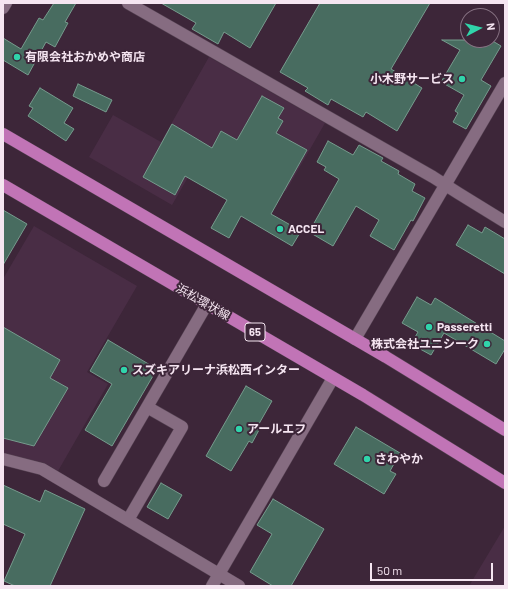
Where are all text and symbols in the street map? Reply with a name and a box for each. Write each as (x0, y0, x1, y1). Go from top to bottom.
north arrow (460, 8, 500, 48)
text: N (485, 22, 498, 31)
place label: 有限会社おかめや商店 (25, 50, 145, 64)
marker: 有限会社おかめや商店 (12, 52, 22, 62)
place label: 小木野サービス (370, 72, 454, 86)
marker: 小木野サービス (457, 74, 467, 84)
place label: ACCEL (288, 222, 324, 236)
marker: ACCEL (275, 224, 285, 234)
street label: 浜松環状線 (173, 281, 233, 323)
place label: Passeretti (437, 320, 492, 334)
marker: Passeretti (424, 322, 434, 332)
road number: 65 (245, 323, 265, 341)
place label: 株式会社ユニシーク (371, 337, 479, 351)
marker: 株式会社ユニシーク (482, 339, 492, 349)
place label: スズキアリーナ浜松西インター (132, 363, 300, 377)
marker: スズキアリーナ浜松西インター (119, 365, 129, 375)
place label: アールエフ (247, 422, 306, 436)
marker: アールエフ (234, 424, 244, 434)
place label: さわやか (375, 452, 423, 466)
marker: さわやか (362, 454, 372, 464)
scale bar (372, 555, 495, 581)
text: 50 m (377, 563, 402, 577)

